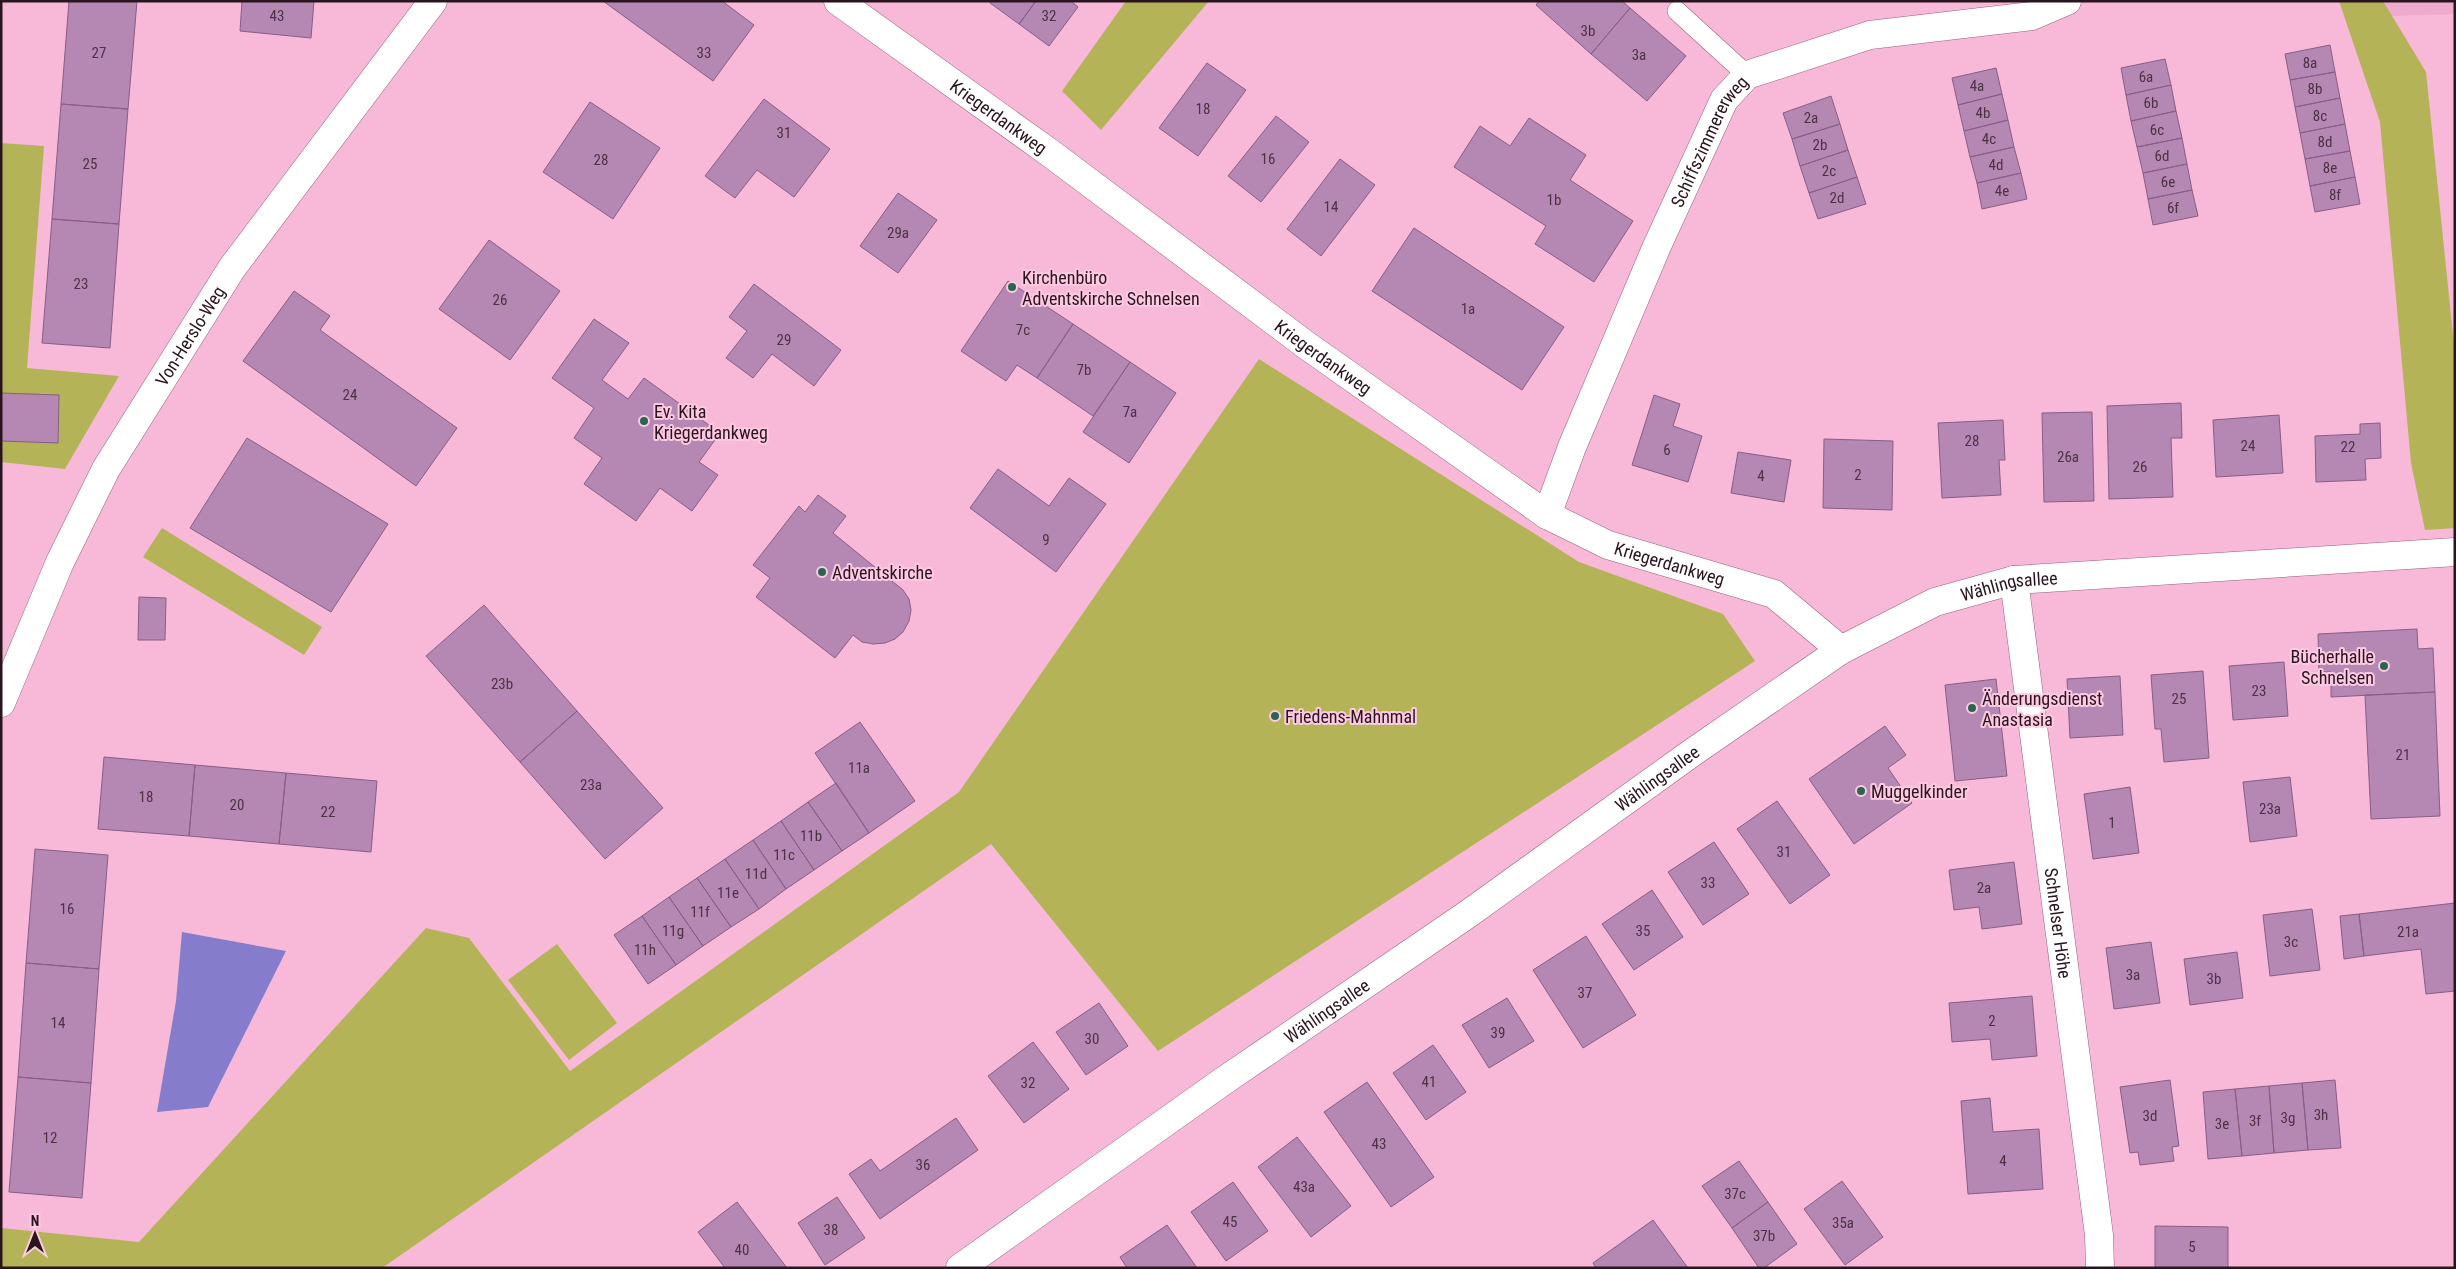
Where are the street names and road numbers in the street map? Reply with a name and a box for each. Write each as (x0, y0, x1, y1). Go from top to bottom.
street label: Schiffszimmererweg (1666, 71, 1752, 210)
street label: Kriegerdankweg (946, 75, 1051, 158)
street label: Von-Herslo-Weg (151, 282, 229, 389)
street label: Kriegerdankweg (1271, 315, 1376, 399)
street label: Kriegerdankweg (1612, 537, 1727, 589)
street label: Wählingsallee (1958, 567, 2058, 605)
street label: Wählingsallee (1611, 741, 1703, 815)
street label: Schnelser Höhe (2041, 867, 2076, 980)
street label: Wählingsallee (1280, 974, 1373, 1047)

